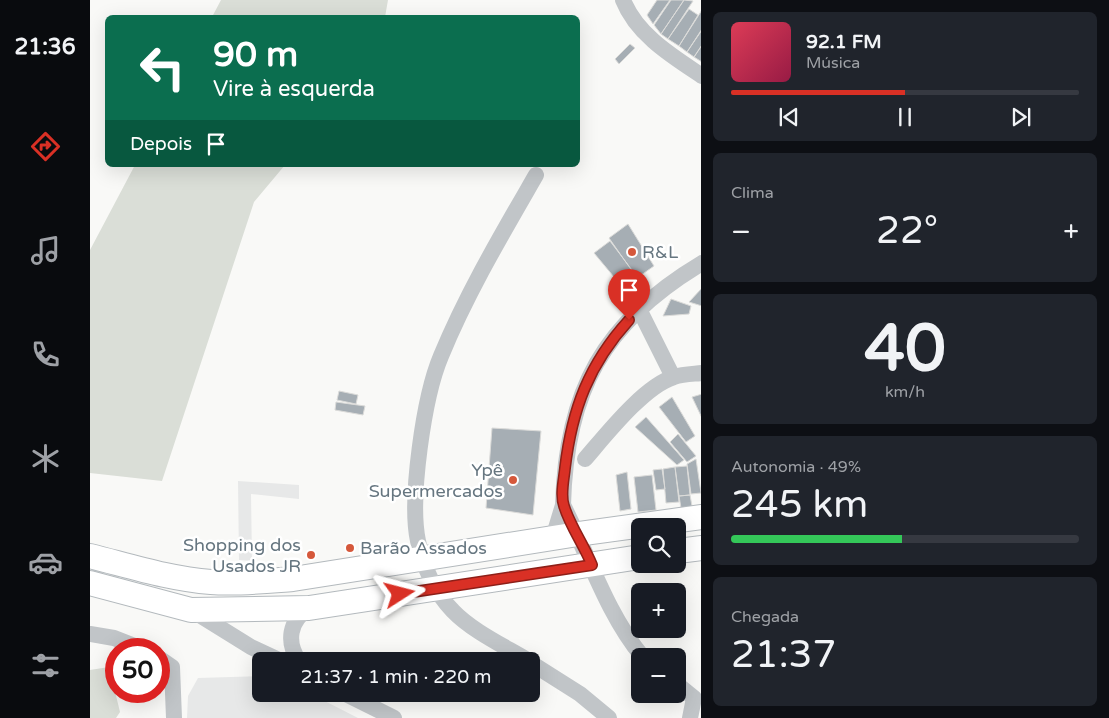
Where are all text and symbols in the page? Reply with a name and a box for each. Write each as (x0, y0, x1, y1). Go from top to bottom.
text: 92.1 FM (806, 31, 882, 53)
text: 21:36 (15, 34, 75, 60)
text: 90 m (213, 34, 298, 76)
icon: left (130, 35, 195, 100)
text: Música (806, 53, 860, 73)
text: Vire à esquerda (213, 76, 375, 102)
icon: previous (775, 103, 803, 131)
icon: pause (891, 103, 919, 131)
icon: next (1007, 103, 1035, 131)
icon: directions (28, 129, 63, 164)
icon: arrive (202, 130, 230, 158)
text: Depois (130, 133, 192, 155)
text: Clima (731, 183, 774, 203)
text: 22° (876, 208, 938, 254)
text: − (731, 215, 751, 249)
text: + (1063, 215, 1079, 249)
icon: music (28, 233, 63, 268)
place label: R&L (642, 241, 679, 263)
marker: R&L (626, 246, 638, 258)
pin (608, 269, 650, 320)
icon: arrive (615, 276, 643, 304)
text: 40 (864, 310, 946, 389)
icon: phone (28, 337, 63, 372)
text: km/h (885, 382, 925, 402)
icon: climate (28, 441, 63, 476)
text: Autonomia · 49% (731, 457, 861, 477)
place label: Ypê Supermercados (369, 459, 503, 502)
marker: Ypê Supermercados (507, 474, 519, 486)
text: 245 km (731, 482, 868, 528)
map controls (631, 518, 686, 703)
button: search (631, 518, 686, 573)
place label: Shopping dos Usados JR (183, 534, 301, 577)
place label: Barão Assados (360, 537, 487, 559)
marker: Barão Assados (344, 542, 356, 554)
icon: car (28, 545, 63, 580)
marker: Shopping dos Usados JR (305, 549, 317, 561)
position arrow (373, 567, 425, 619)
button: + (631, 583, 686, 638)
text: Chegada (731, 607, 799, 627)
text: 21:37 (731, 632, 836, 678)
speed limit sign: 50 (105, 638, 170, 703)
icon: filters (28, 648, 63, 683)
button: − (631, 648, 686, 703)
text: 21:37 · 1 min · 220 m (300, 666, 492, 688)

